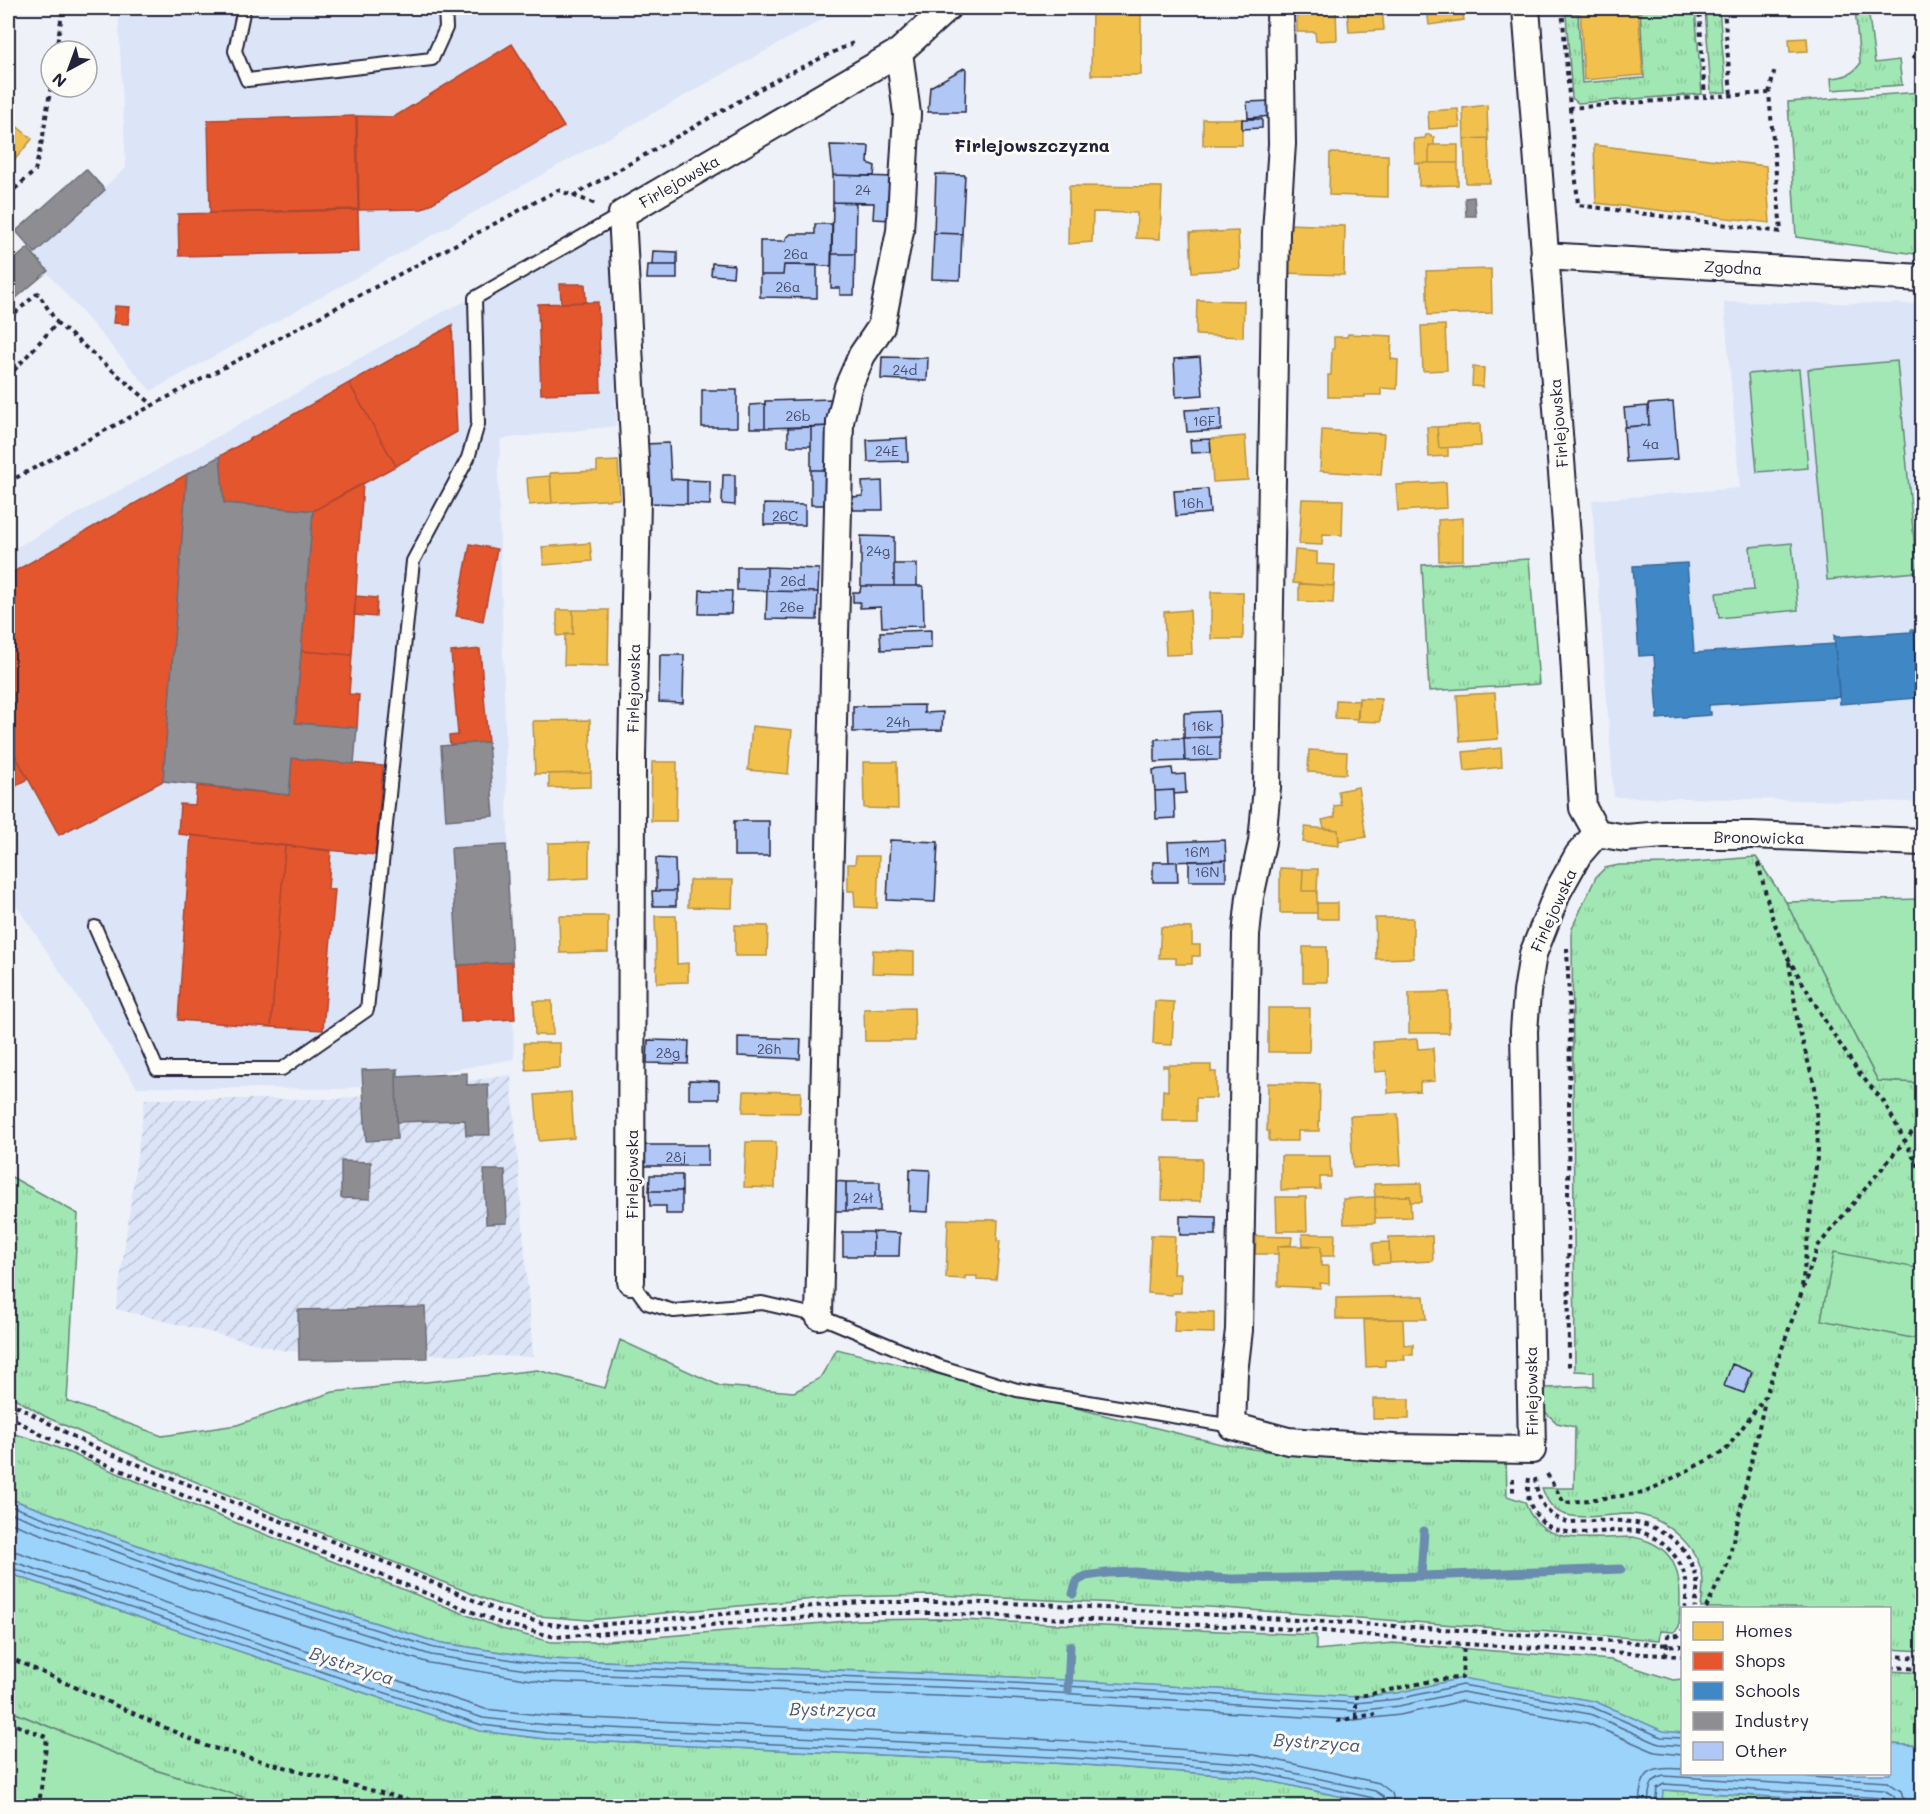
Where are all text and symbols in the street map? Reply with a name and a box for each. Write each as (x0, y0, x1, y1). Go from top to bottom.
north arrow (39, 39, 99, 99)
text: N (47, 69, 70, 93)
district label: Firlejowszczyzna (954, 133, 1110, 157)
street label: Firlejowska (635, 150, 723, 212)
house number: 24 (855, 180, 872, 199)
house number: 26a (784, 244, 808, 263)
street label: Zgodna (1703, 255, 1763, 279)
house number: 26a (776, 277, 800, 296)
house number: 24d (893, 360, 918, 379)
street label: Firlejowska (1544, 378, 1572, 468)
house number: 26b (785, 406, 811, 425)
house number: 16F (1193, 411, 1215, 430)
house number: 4a (1643, 434, 1659, 453)
house number: 24E (875, 441, 899, 460)
house number: 16h (1181, 493, 1203, 512)
house number: 26C (772, 506, 798, 525)
house number: 24g (866, 541, 890, 560)
house number: 26d (780, 571, 806, 590)
house number: 26e (780, 597, 804, 616)
street label: Firlejowska (622, 643, 644, 733)
house number: 24h (886, 712, 910, 731)
house number: 16k (1191, 716, 1213, 735)
house number: 16L (1191, 740, 1214, 759)
street label: Bronowicka (1713, 826, 1805, 848)
house number: 16M (1184, 842, 1210, 861)
house number: 16N (1194, 862, 1220, 881)
street label: Firlejowska (1525, 865, 1581, 955)
house number: 26h (757, 1039, 781, 1058)
house number: 28g (656, 1043, 680, 1062)
street label: Firlejowska (621, 1129, 642, 1219)
house number: 28j (666, 1147, 686, 1166)
house number: 24ł (853, 1188, 874, 1207)
street label: Firlejowska (1520, 1346, 1542, 1436)
legend (1681, 1607, 1891, 1775)
text: Homes (1735, 1618, 1793, 1642)
water label: Bystrzyca (307, 1640, 397, 1690)
text: Shops (1735, 1648, 1786, 1672)
text: Schools (1735, 1678, 1800, 1702)
water label: Bystrzyca (789, 1696, 877, 1722)
text: Industry (1735, 1708, 1809, 1732)
water label: Bystrzyca (1273, 1727, 1361, 1757)
text: Other (1735, 1738, 1788, 1762)

